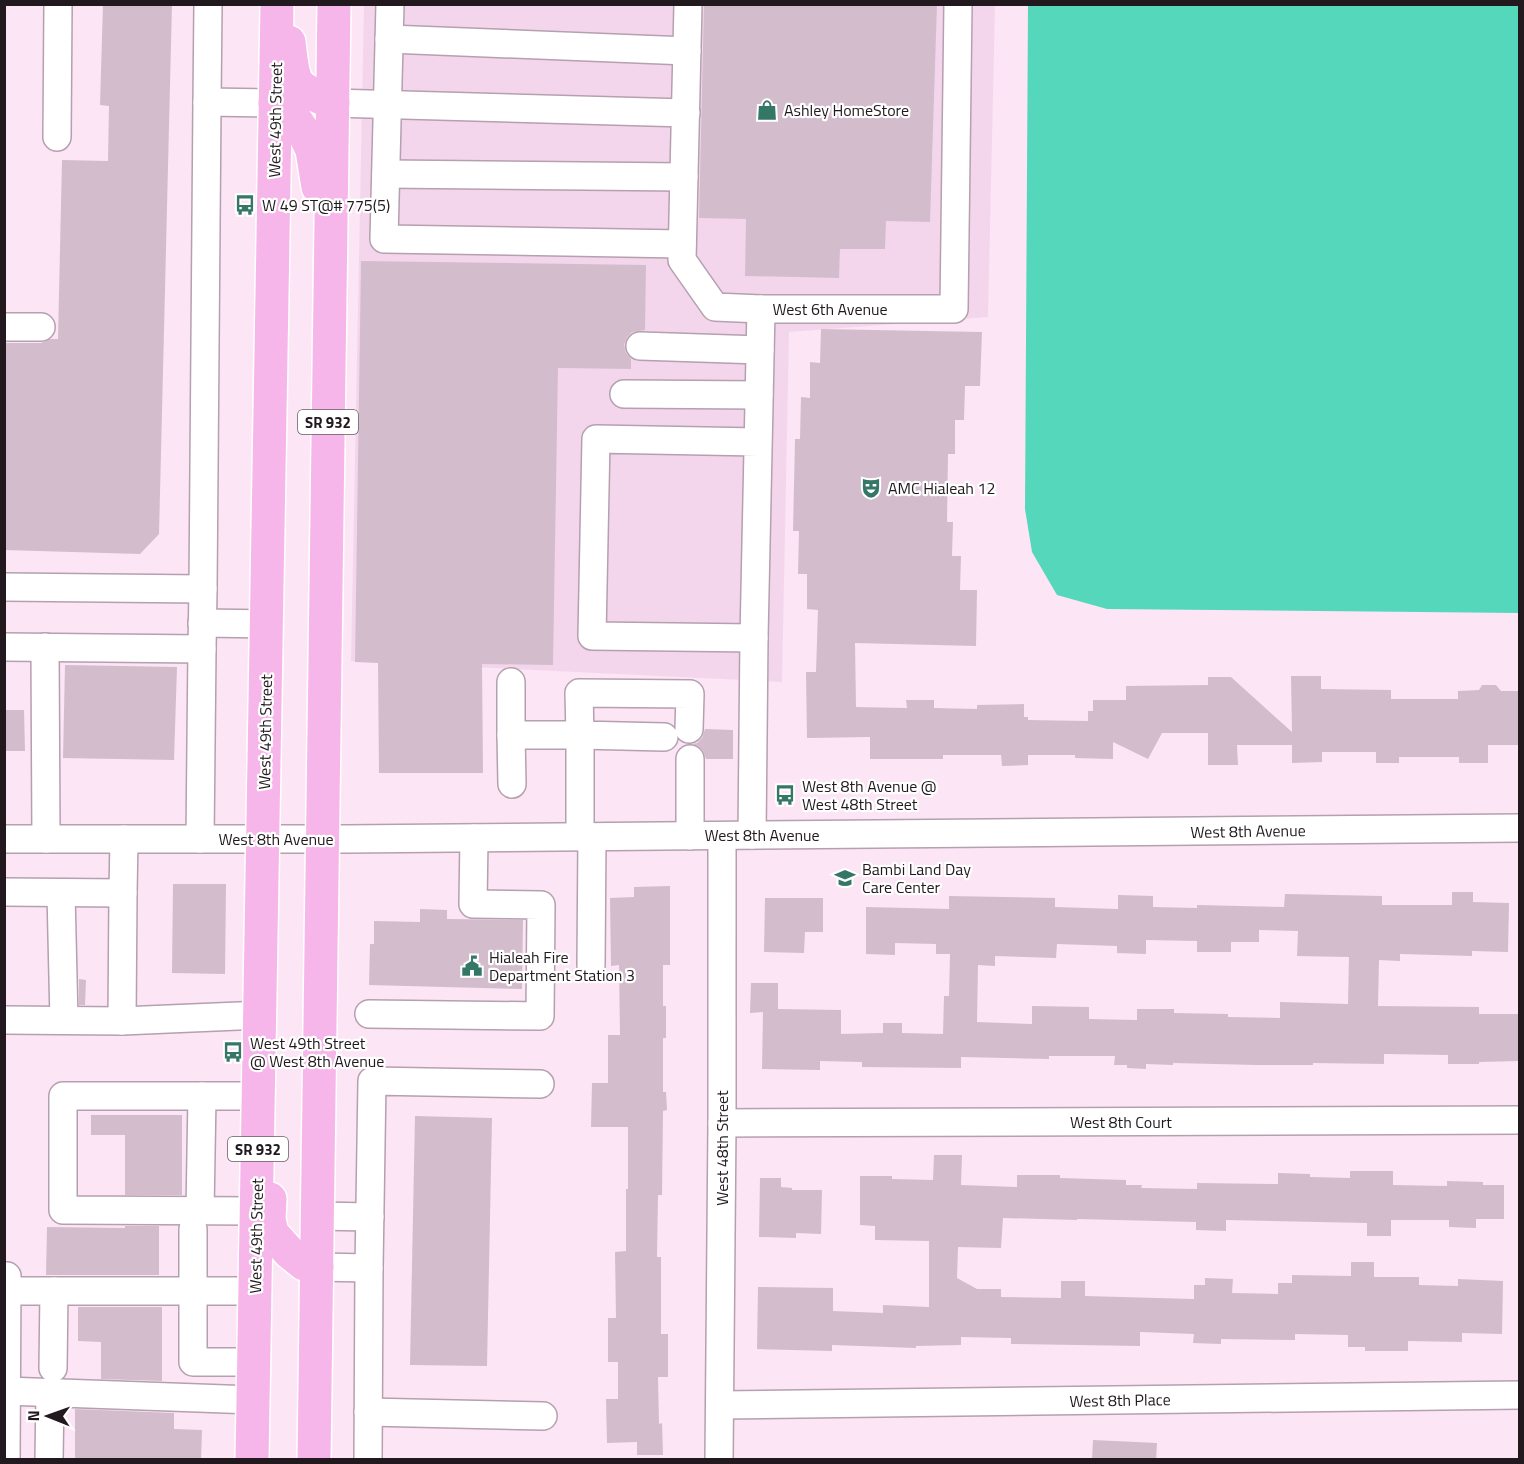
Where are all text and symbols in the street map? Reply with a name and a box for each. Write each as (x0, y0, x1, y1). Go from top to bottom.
street label: West 49th Street (262, 62, 288, 178)
shop icon: Ashley HomeStore (755, 98, 779, 122)
place label: Ashley HomeStore (784, 98, 909, 122)
bus stop icon: W 49 ST@# 775(5) (233, 193, 257, 217)
place label: W 49 ST@# 775(5) (262, 193, 390, 217)
street label: West 6th Avenue (772, 297, 888, 321)
road number: SR 932 (298, 410, 358, 434)
theatre icon: AMC Hialeah 12 (859, 476, 883, 500)
place label: AMC Hialeah 12 (888, 476, 995, 500)
street label: West 49th Street (252, 674, 278, 790)
place label: West 8th Avenue @ West 48th Street (802, 774, 936, 816)
bus stop icon: West 8th Avenue @ West 48th Street (773, 783, 797, 807)
street label: West 8th Avenue (1190, 818, 1306, 844)
street label: West 8th Avenue (704, 823, 820, 847)
street label: West 8th Avenue (218, 827, 334, 851)
place label: Bambi Land Day Care Center (862, 857, 971, 899)
school or university icon: Bambi Land Day Care Center (833, 866, 857, 890)
place label: Hialeah Fire Department Station 3 (489, 945, 635, 987)
public building icon: Hialeah Fire Department Station 3 (460, 954, 484, 978)
place label: West 49th Street @ West 8th Avenue (250, 1031, 384, 1073)
bus stop icon: West 49th Street @ West 8th Avenue (221, 1040, 245, 1064)
street label: West 48th Street (710, 1090, 734, 1206)
street label: West 8th Court (1070, 1110, 1172, 1134)
road number: SR 932 (228, 1137, 288, 1161)
street label: West 49th Street (243, 1178, 269, 1294)
north arrow (18, 1386, 78, 1446)
street label: West 8th Place (1069, 1387, 1171, 1413)
text: N (21, 1410, 45, 1421)

